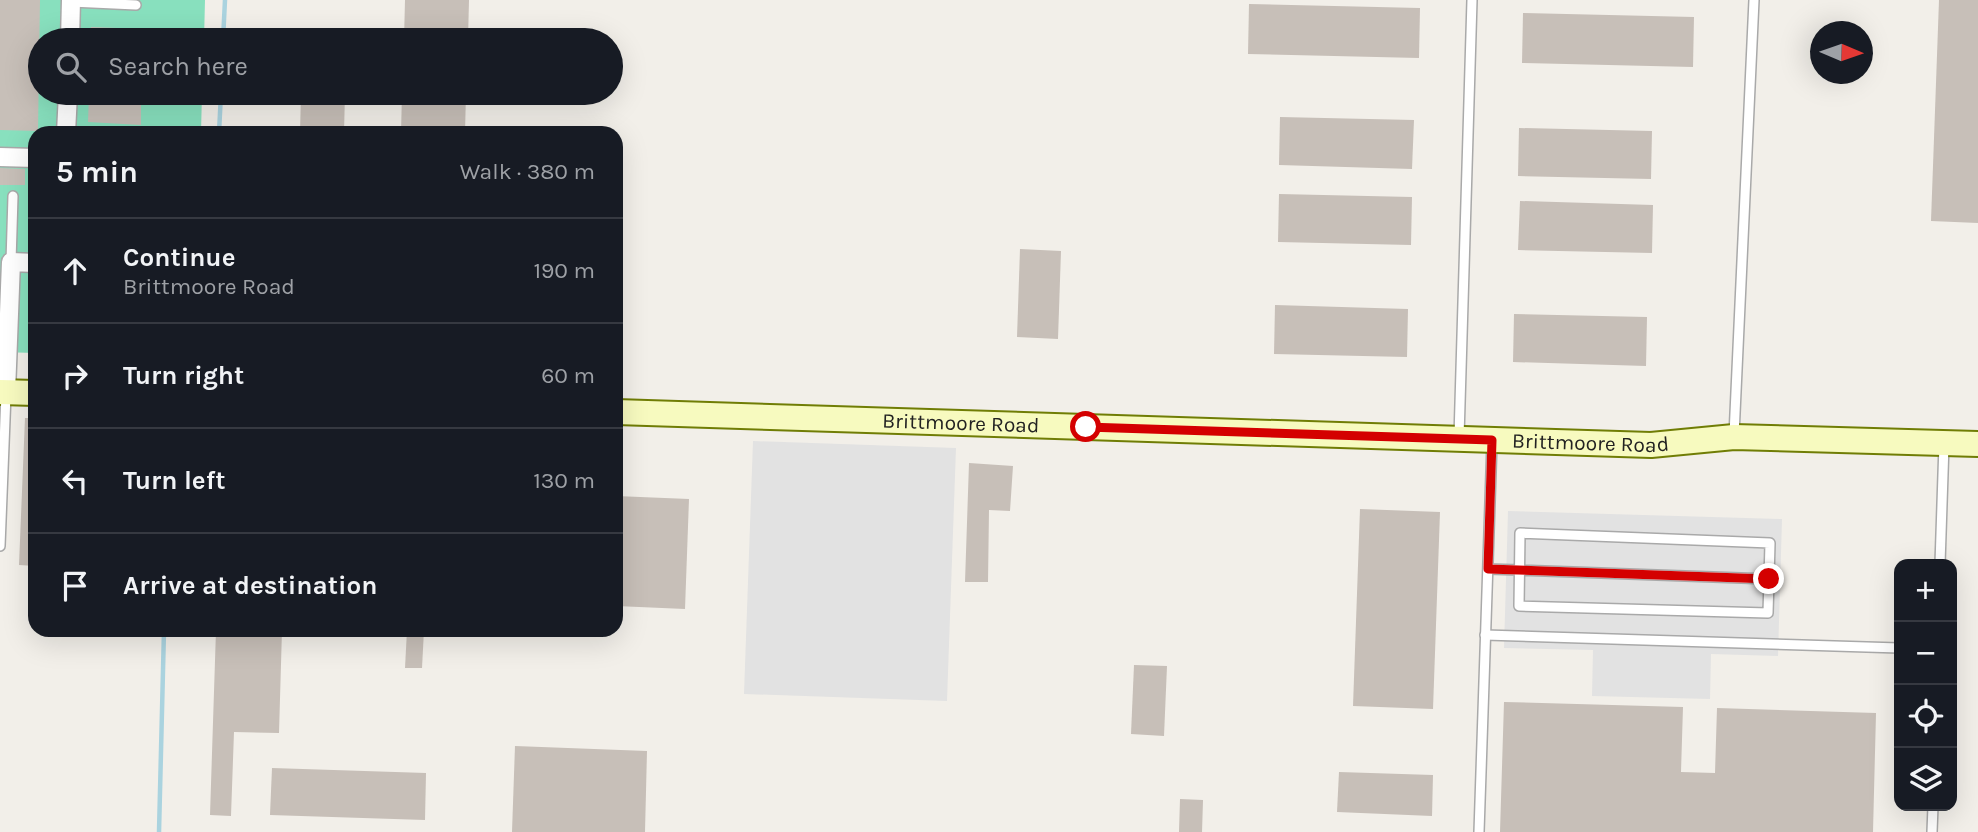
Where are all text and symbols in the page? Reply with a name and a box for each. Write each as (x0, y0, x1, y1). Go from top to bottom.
north arrow (1810, 21, 1873, 84)
search box (28, 28, 623, 105)
icon: search (52, 48, 90, 86)
text: Search here (108, 51, 248, 82)
text: 5 min (56, 154, 138, 190)
text: Walk · 380 m (460, 158, 595, 185)
text: Continue (123, 242, 235, 273)
icon: ahead (56, 252, 94, 290)
text: 190 m (533, 257, 595, 284)
text: Brittmoore Road (123, 273, 295, 300)
icon: right (56, 357, 94, 395)
text: Turn right (123, 360, 244, 391)
text: 60 m (541, 362, 595, 389)
street label: Brittmoore Road (882, 408, 1040, 437)
route start (1070, 411, 1101, 442)
street label: Brittmoore Road (1512, 429, 1670, 457)
icon: left (56, 462, 94, 500)
text: Turn left (123, 465, 225, 496)
text: 130 m (533, 467, 595, 494)
map controls (1894, 559, 1957, 811)
button: + (1894, 559, 1957, 622)
route end (1753, 563, 1784, 594)
icon: arrive (56, 567, 94, 605)
text: Arrive at destination (123, 570, 377, 601)
button: − (1894, 622, 1957, 685)
button: locate (1894, 685, 1957, 748)
button: layers (1894, 748, 1957, 811)

